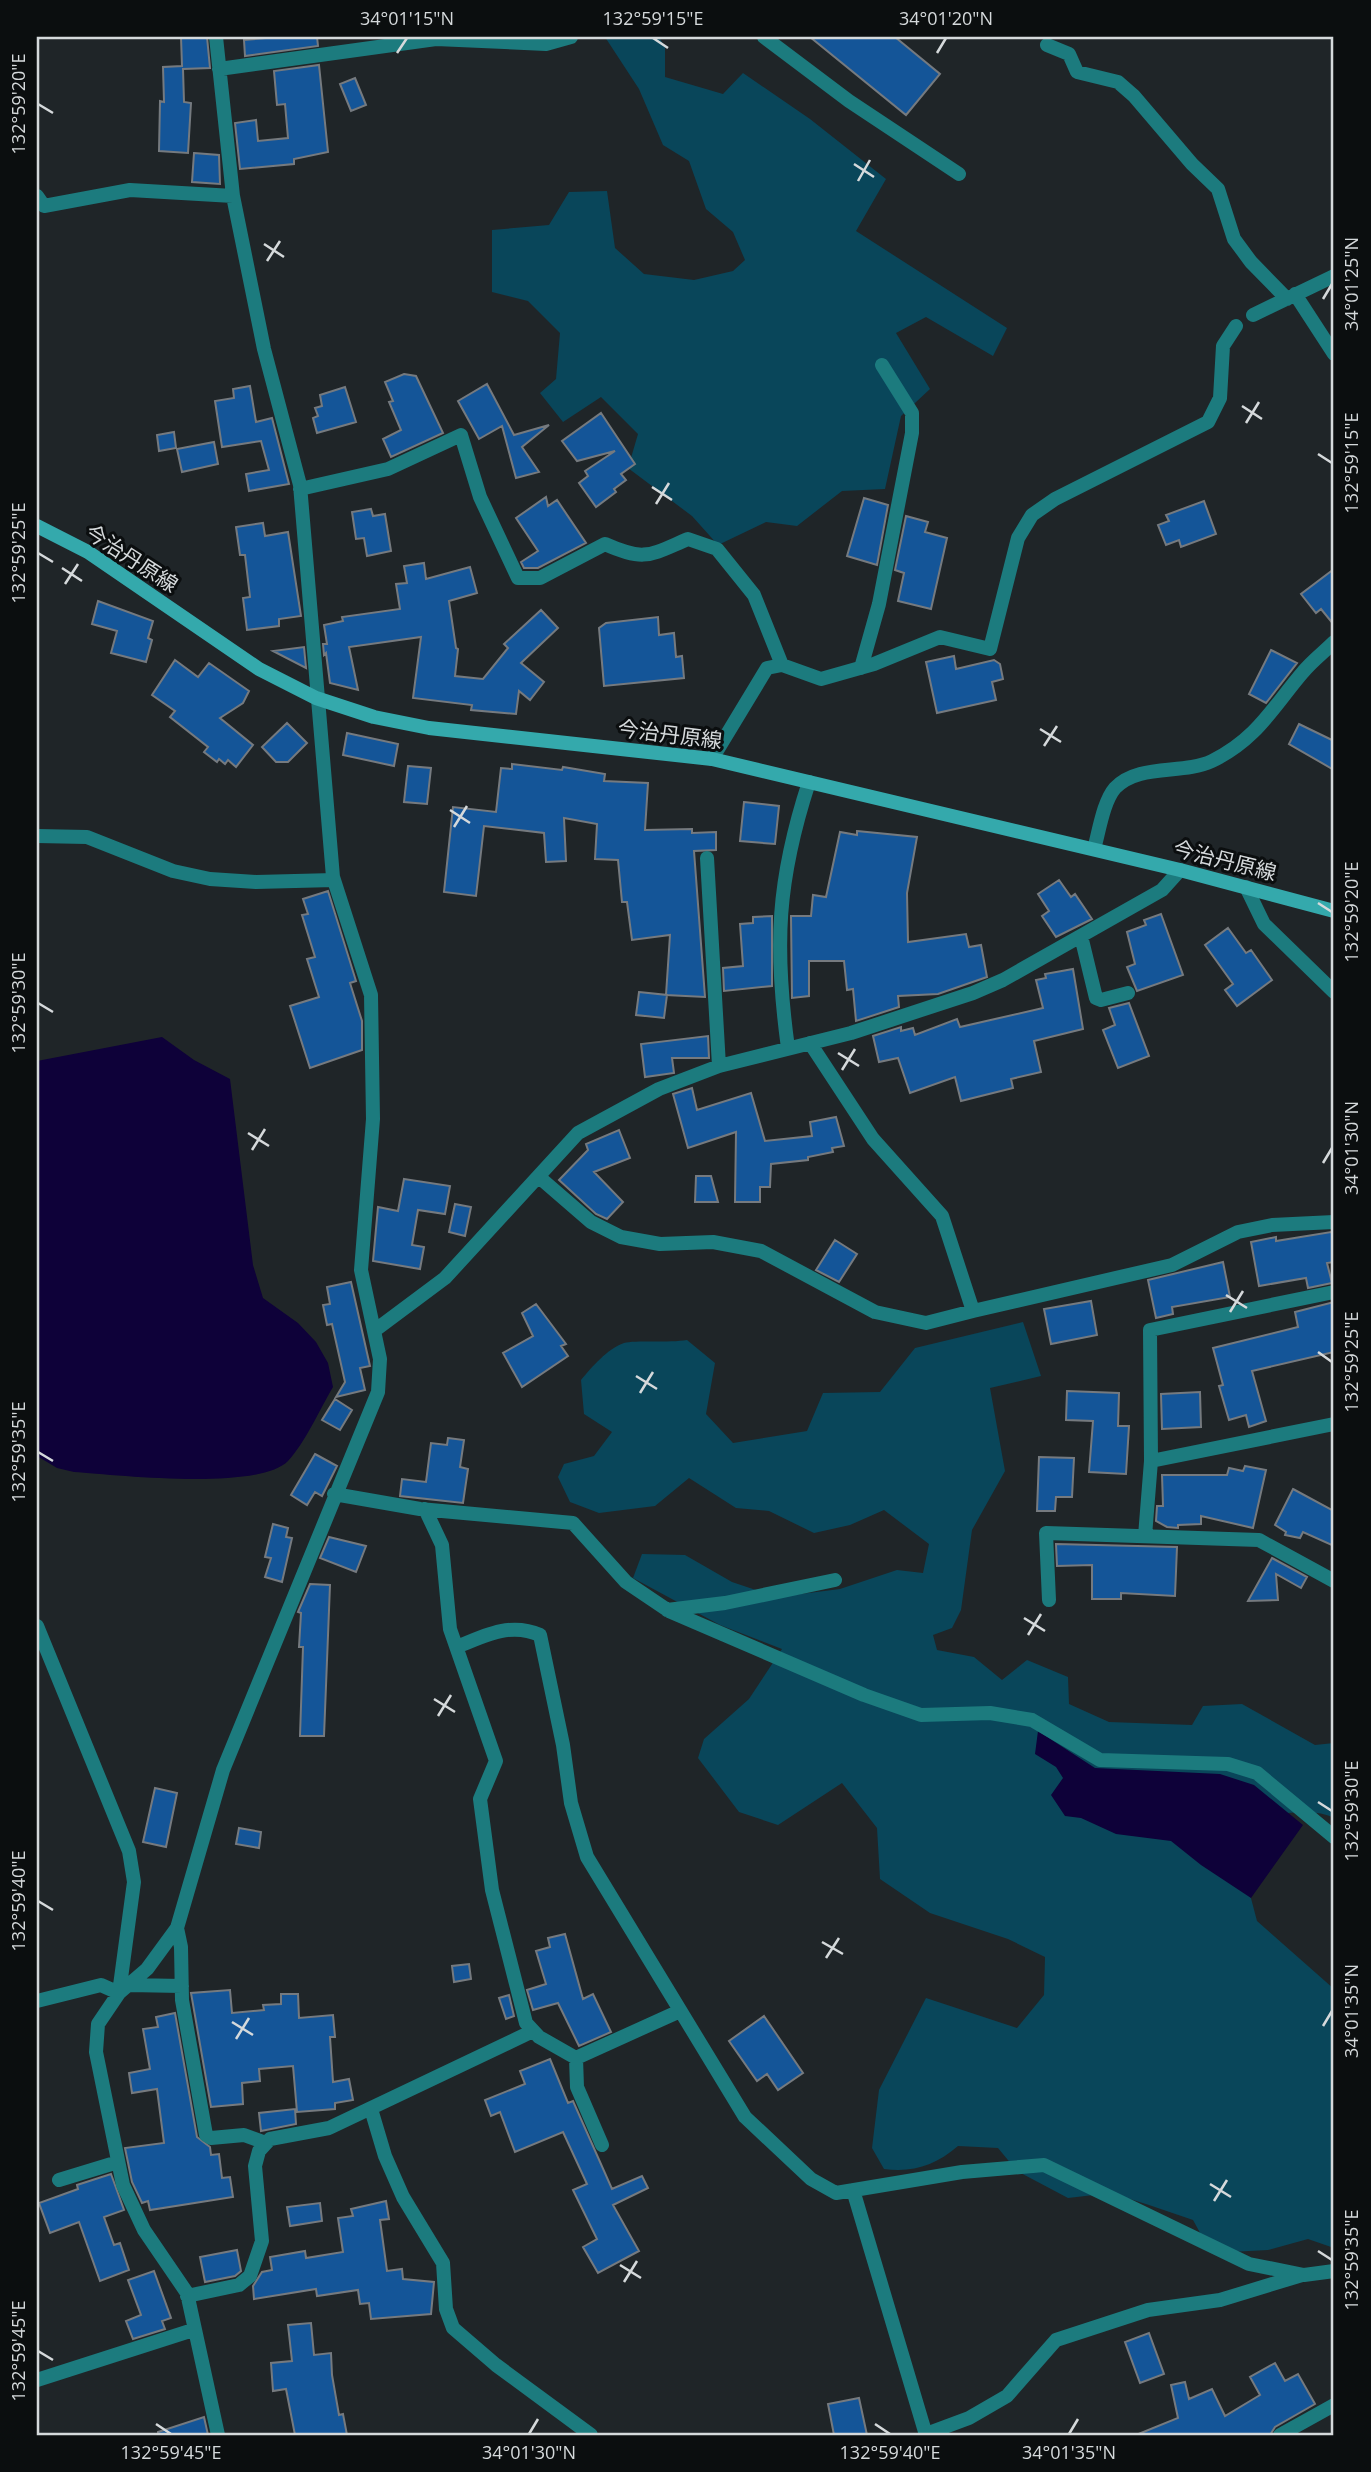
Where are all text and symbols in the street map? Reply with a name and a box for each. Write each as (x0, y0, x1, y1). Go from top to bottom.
text: 34°01'15"N (360, 6, 454, 30)
text: 132°59'15"E (603, 6, 703, 30)
text: 34°01'20"N (899, 6, 993, 30)
text: 132°59'20"E (6, 54, 30, 154)
text: 34°01'25"N (1339, 237, 1363, 331)
text: 132°59'15"E (1339, 413, 1363, 513)
text: 132°59'25"E (6, 503, 30, 603)
street label: 今治丹原線 (80, 518, 184, 598)
street label: 今治丹原線 (616, 714, 724, 754)
street label: 今治丹原線 (1171, 834, 1279, 886)
text: 132°59'20"E (1339, 862, 1363, 962)
text: 132°59'30"E (6, 953, 30, 1053)
text: 34°01'30"N (1339, 1101, 1363, 1195)
text: 132°59'25"E (1339, 1312, 1363, 1412)
text: 132°59'35"E (6, 1402, 30, 1502)
text: 132°59'30"E (1339, 1761, 1363, 1861)
text: 132°59'40"E (6, 1851, 30, 1951)
text: 34°01'35"N (1339, 1964, 1363, 2058)
text: 132°59'35"E (1339, 2210, 1363, 2310)
text: 132°59'45"E (6, 2301, 30, 2401)
text: 132°59'45"E (121, 2440, 221, 2464)
text: 34°01'30"N (482, 2440, 576, 2464)
text: 132°59'40"E (840, 2440, 940, 2464)
text: 34°01'35"N (1022, 2440, 1116, 2464)

